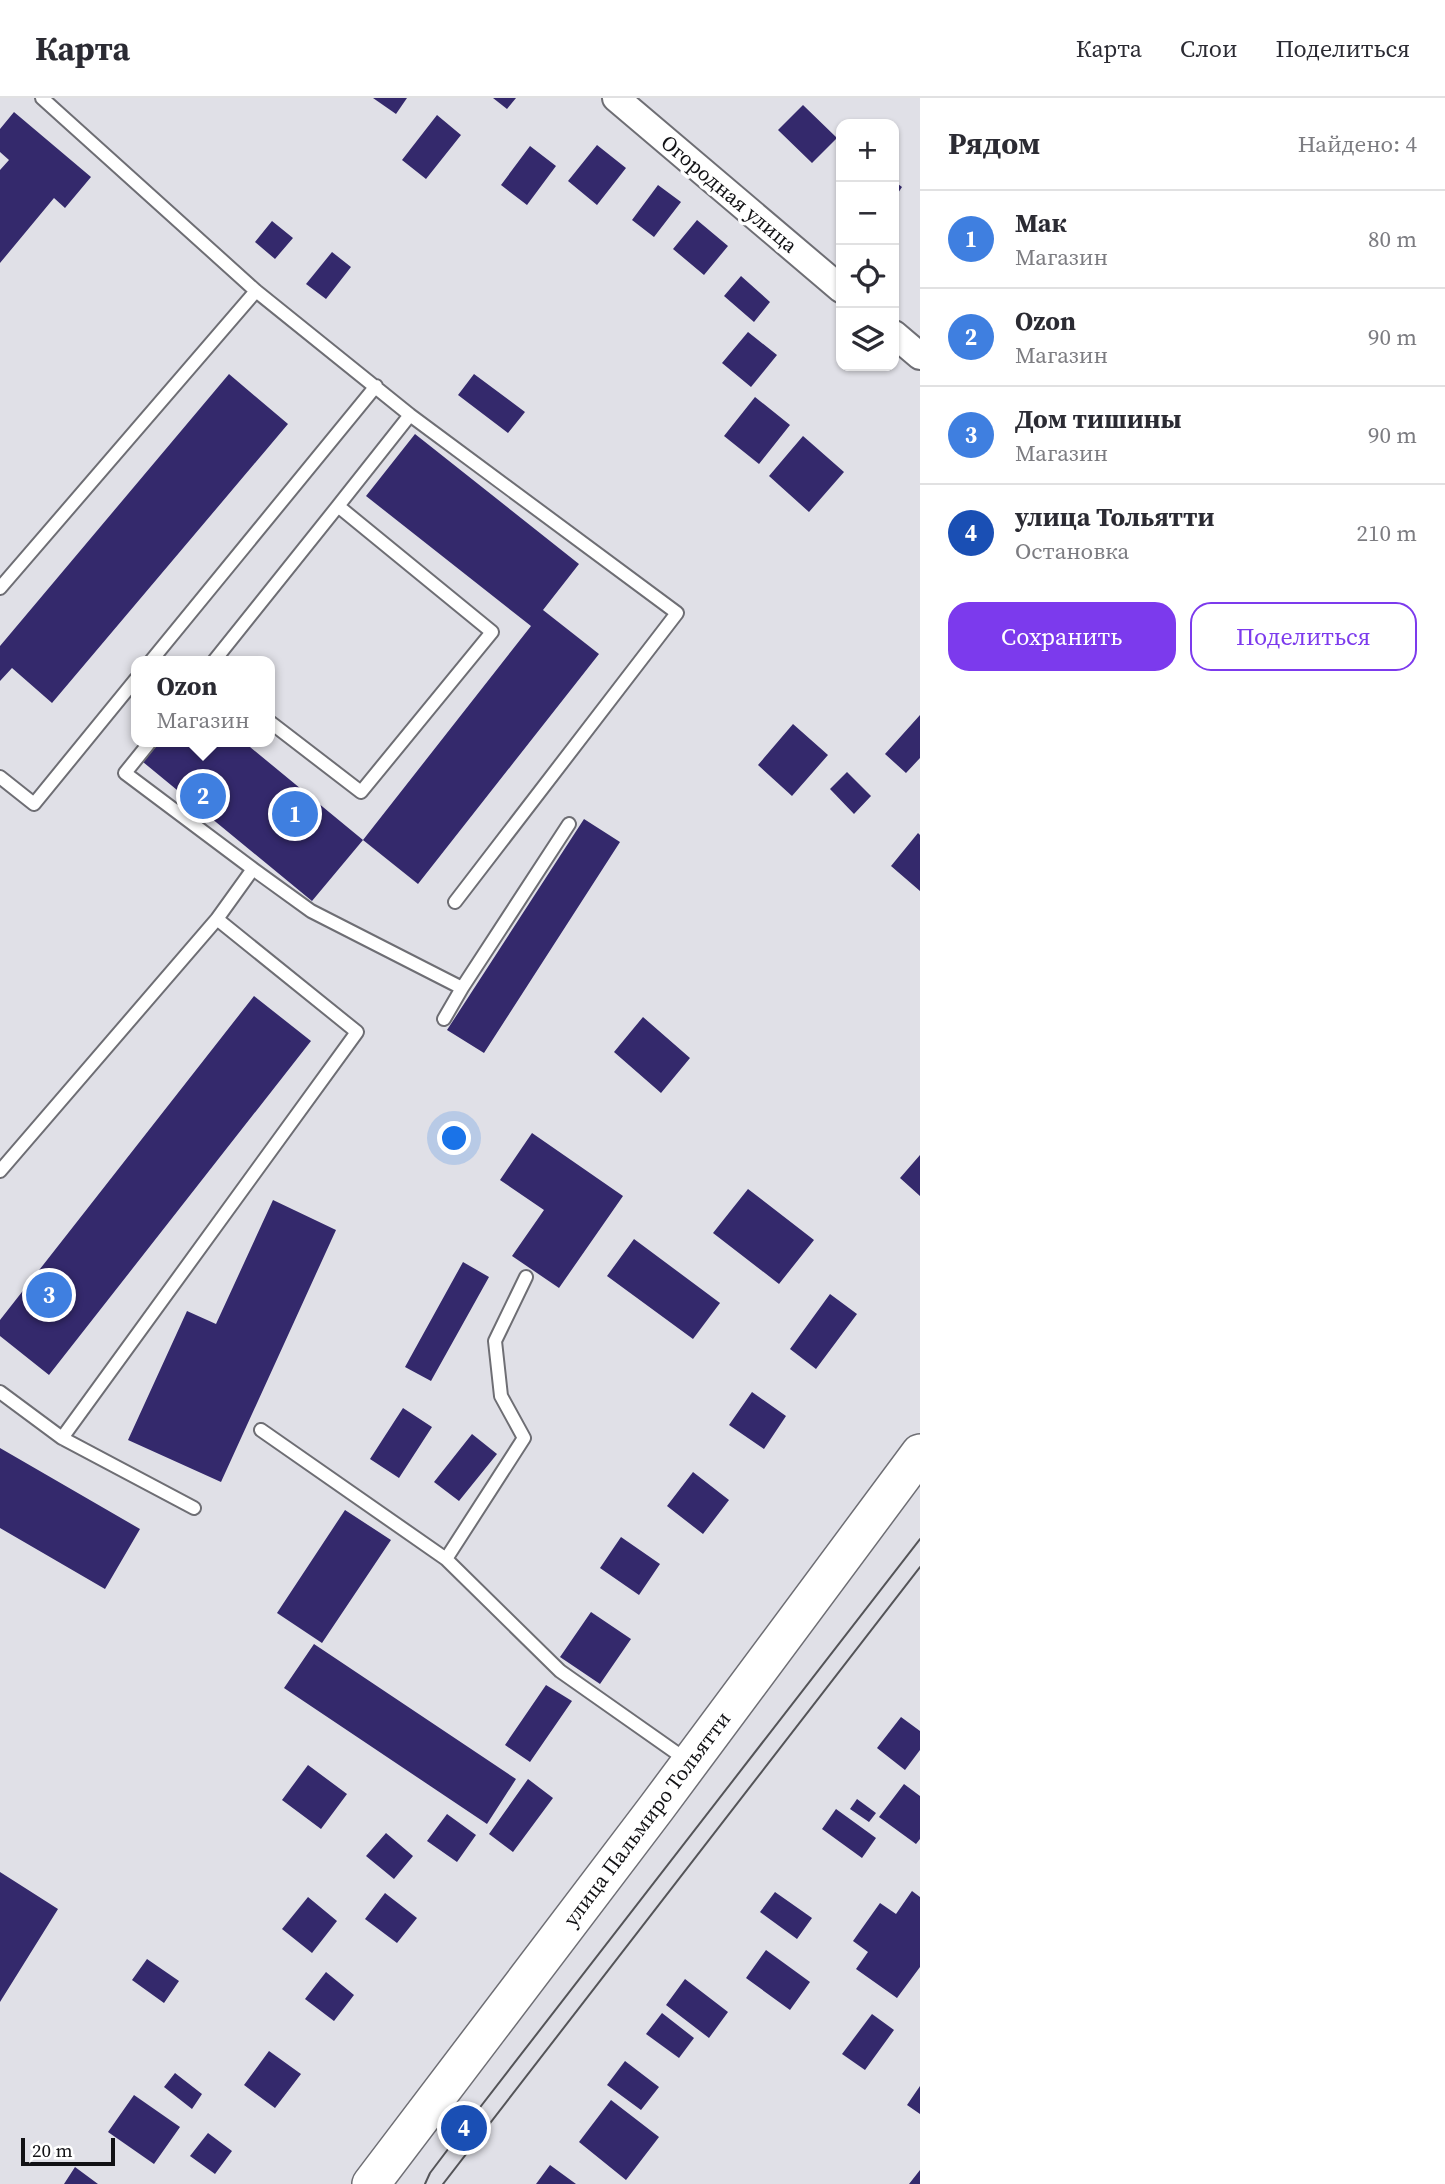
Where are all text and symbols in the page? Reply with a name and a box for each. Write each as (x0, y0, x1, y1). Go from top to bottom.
text: Карта (35, 26, 130, 71)
text: Карта (1076, 32, 1142, 65)
text: Слои (1180, 32, 1237, 65)
text: Поделиться (1275, 32, 1410, 65)
map controls (836, 119, 899, 371)
button: + (836, 119, 899, 182)
text: Рядом (948, 123, 1040, 164)
street label: Огородная улица (655, 128, 804, 260)
text: Найдено: 4 (1298, 128, 1417, 160)
button: − (836, 182, 899, 245)
text: Мак (1015, 205, 1067, 241)
text: 1 (965, 223, 977, 255)
text: 80 m (1368, 223, 1417, 255)
text: Магазин (1015, 241, 1108, 273)
button: locate (836, 245, 899, 308)
text: Ozon (1015, 303, 1076, 339)
button: layers (836, 308, 899, 371)
text: 2 (965, 321, 977, 353)
text: 90 m (1368, 321, 1417, 353)
text: Магазин (1015, 339, 1108, 371)
text: Дом тишины (1015, 401, 1182, 437)
text: 3 (965, 419, 977, 451)
text: 90 m (1368, 419, 1417, 451)
text: Магазин (1015, 437, 1108, 469)
text: улица Тольятти (1015, 499, 1215, 535)
text: 4 (965, 517, 977, 549)
text: 210 m (1356, 517, 1417, 549)
text: Остановка (1015, 535, 1129, 567)
button: Сохранить (948, 602, 1176, 671)
button: Поделиться (1190, 602, 1417, 671)
popup (131, 656, 275, 747)
text: Ozon (156, 668, 217, 704)
text: Магазин (156, 704, 250, 736)
pin: 2 (180, 770, 226, 822)
pin: 1 (272, 788, 318, 840)
your location (437, 1121, 471, 1155)
pin: 3 (26, 1269, 72, 1321)
street label: улица Пальмиро Тольятти (556, 1705, 737, 1932)
pin: 4 (441, 2102, 487, 2154)
scale bar (21, 2135, 116, 2167)
text: 20 m (32, 2137, 73, 2163)

